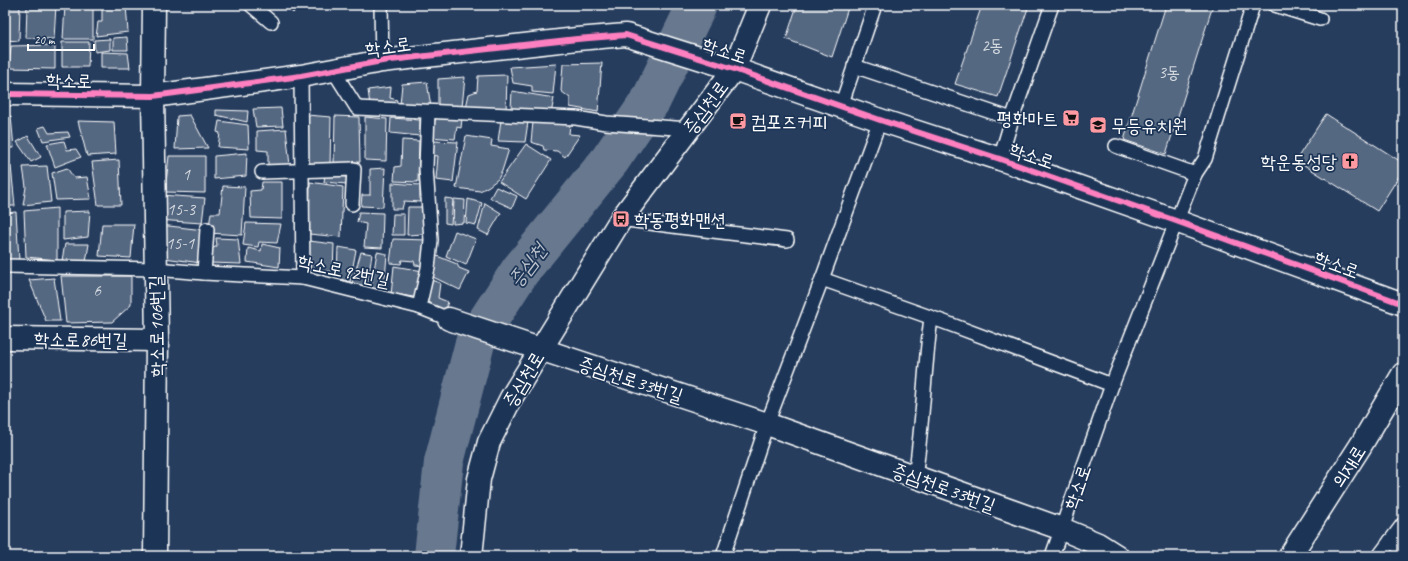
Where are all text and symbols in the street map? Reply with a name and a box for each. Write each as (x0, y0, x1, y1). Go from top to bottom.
scale bar (28, 26, 94, 52)
text: 20 m (34, 32, 56, 48)
street label: 학소로 (364, 32, 413, 62)
street label: 학소로 (699, 32, 750, 69)
house number: 2동 (981, 35, 1003, 56)
house number: 3동 (1158, 62, 1180, 83)
street label: 학소로 (46, 69, 92, 93)
street label: 증심천로 (678, 76, 734, 139)
place label: 평화마트 (997, 107, 1058, 131)
supermarket icon: 평화마트 (1061, 108, 1081, 128)
place label: 컴포즈커피 (751, 110, 827, 134)
cafe icon: 컴포즈커피 (728, 111, 748, 131)
place label: 무등유치원 (1111, 114, 1187, 138)
school or university icon: 무등유치원 (1088, 115, 1108, 135)
street label: 학소로 (1006, 137, 1057, 175)
place label: 학운동성당 (1261, 150, 1337, 174)
church icon: 학운동성당 (1340, 151, 1360, 171)
house number: 1 (182, 164, 191, 185)
house number: 15-3 (167, 199, 197, 220)
place label: 학동평화맨션 (634, 208, 726, 232)
bus stop icon: 학동평화맨션 (611, 209, 631, 229)
house number: 15-1 (166, 233, 196, 254)
water label: 증심천 (503, 237, 553, 292)
street label: 학소로 (1311, 246, 1362, 284)
street label: 학소로92번길 (296, 250, 392, 292)
street label: 학소로106번길 (144, 275, 170, 377)
house number: 6 (93, 280, 102, 301)
street label: 학소로86번길 (34, 327, 128, 353)
street label: 증심천로 (498, 347, 550, 412)
street label: 증심천로33번길 (575, 352, 686, 408)
street label: 의재로 (1327, 441, 1371, 492)
street label: 증심천로33번길 (888, 458, 999, 518)
street label: 학소로 (1059, 462, 1097, 513)

